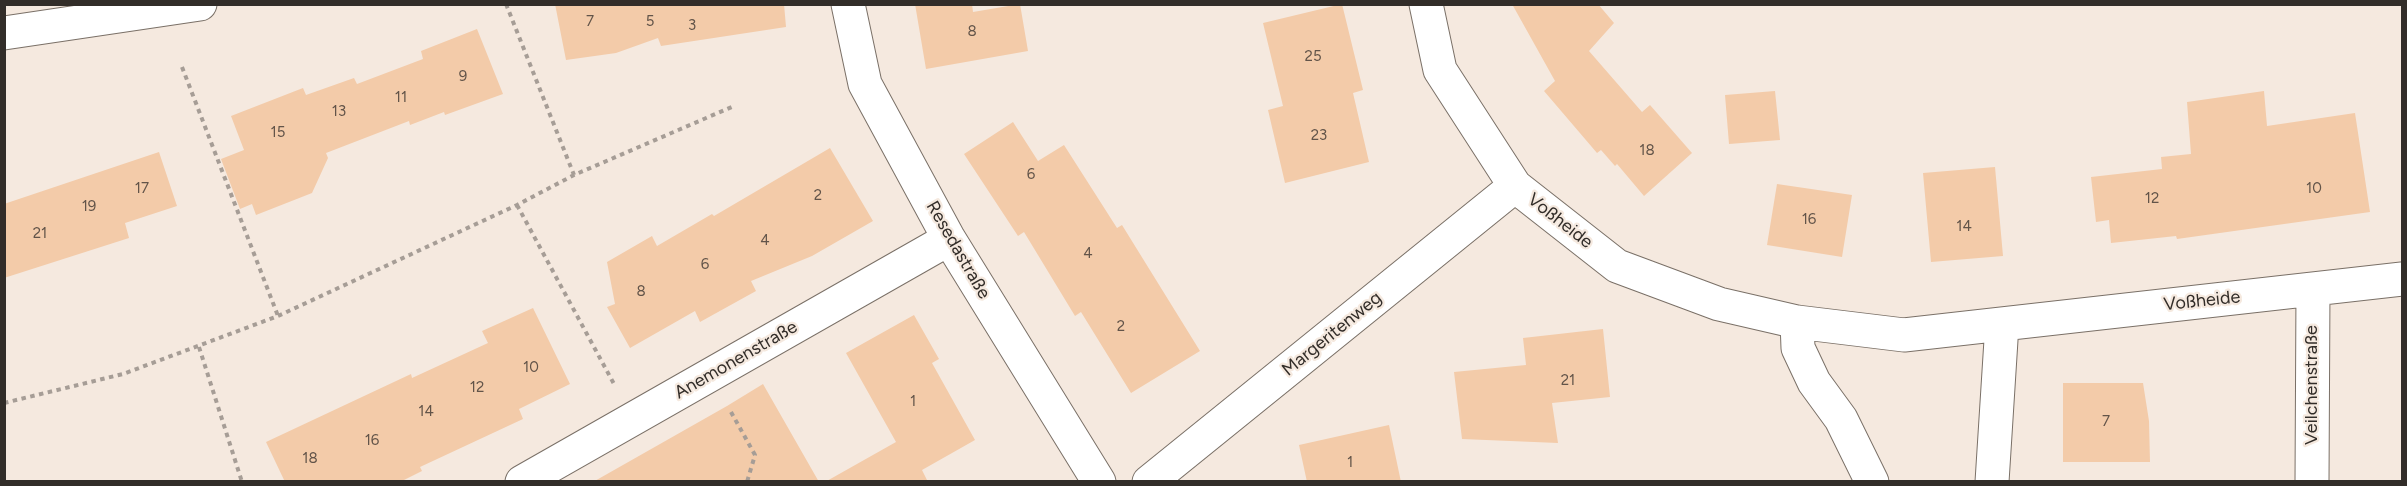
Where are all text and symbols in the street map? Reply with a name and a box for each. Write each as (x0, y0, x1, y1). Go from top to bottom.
house number: 7 (586, 13, 594, 31)
house number: 5 (646, 13, 654, 31)
house number: 3 (688, 17, 696, 35)
house number: 8 (967, 23, 977, 41)
house number: 25 (1304, 48, 1322, 66)
house number: 9 (459, 68, 467, 86)
house number: 11 (395, 89, 407, 107)
house number: 13 (332, 103, 346, 121)
house number: 15 (271, 124, 285, 142)
house number: 23 (1311, 127, 1327, 145)
house number: 18 (1639, 142, 1655, 160)
house number: 6 (1027, 166, 1035, 184)
house number: 17 (135, 180, 149, 198)
house number: 10 (2306, 180, 2322, 198)
house number: 2 (814, 187, 822, 205)
street label: Voßheide (1523, 189, 1597, 253)
house number: 12 (2145, 190, 2159, 208)
street label: Resedastraße (921, 197, 995, 303)
house number: 19 (82, 198, 96, 216)
house number: 16 (1802, 211, 1816, 229)
house number: 14 (1956, 218, 1972, 236)
house number: 21 (33, 225, 47, 243)
house number: 4 (760, 232, 770, 250)
house number: 4 (1083, 245, 1093, 263)
house number: 6 (701, 256, 709, 274)
house number: 8 (636, 283, 646, 301)
street label: Voßheide (2163, 286, 2241, 316)
street label: Margeritenweg (1278, 287, 1386, 381)
street label: Anemonenstraße (671, 316, 801, 404)
house number: 2 (1117, 318, 1125, 336)
street label: Veilchenstraße (2301, 325, 2323, 445)
house number: 10 (523, 359, 539, 377)
house number: 21 (1561, 372, 1575, 390)
house number: 12 (470, 379, 484, 397)
house number: 1 (910, 393, 916, 411)
house number: 14 (418, 403, 434, 421)
house number: 7 (2102, 413, 2110, 431)
house number: 16 (365, 432, 379, 450)
house number: 18 (302, 450, 318, 468)
house number: 1 (1347, 454, 1353, 472)

